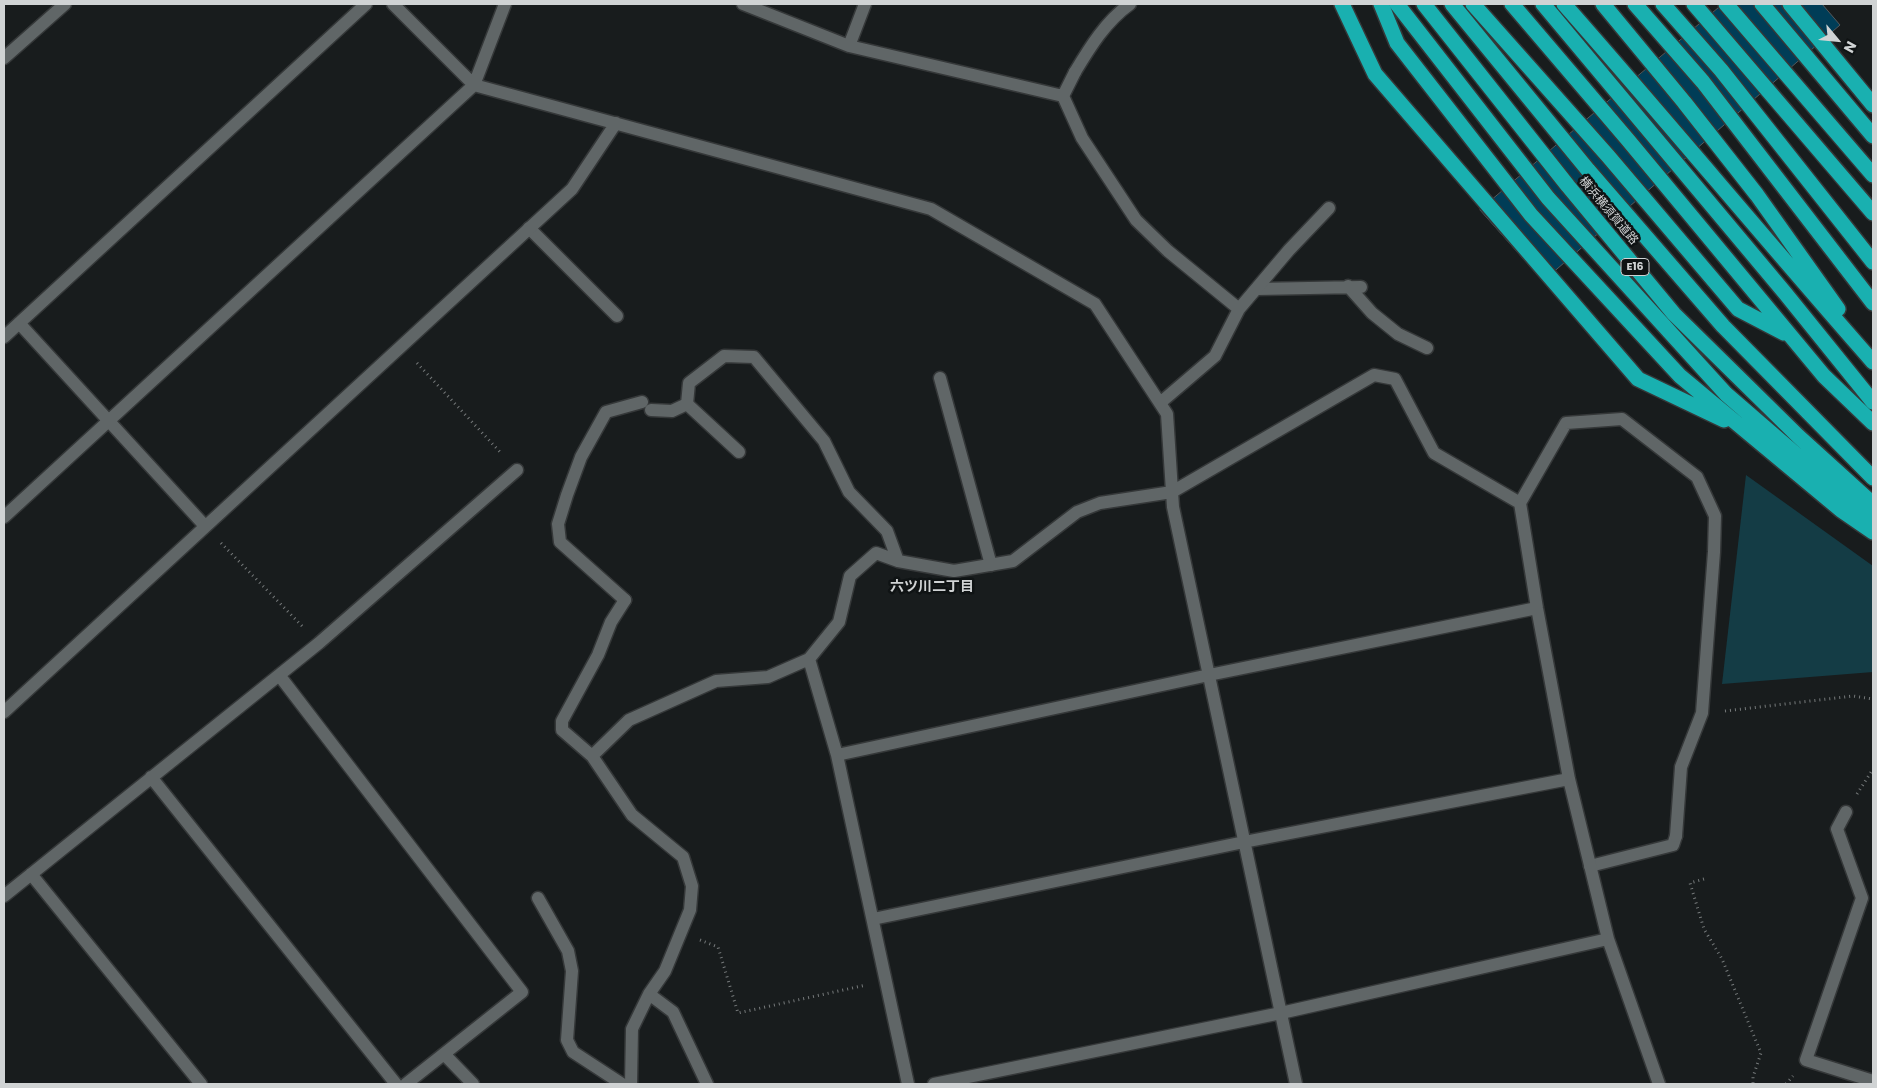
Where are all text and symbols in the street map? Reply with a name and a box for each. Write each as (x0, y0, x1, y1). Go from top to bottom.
north arrow (1812, 15, 1862, 65)
text: N (1839, 38, 1862, 56)
street label: 横浜横須賀道路 (1575, 174, 1641, 248)
road number: E16 (1621, 258, 1649, 276)
district label: 六ツ川二丁目 (890, 579, 974, 595)

